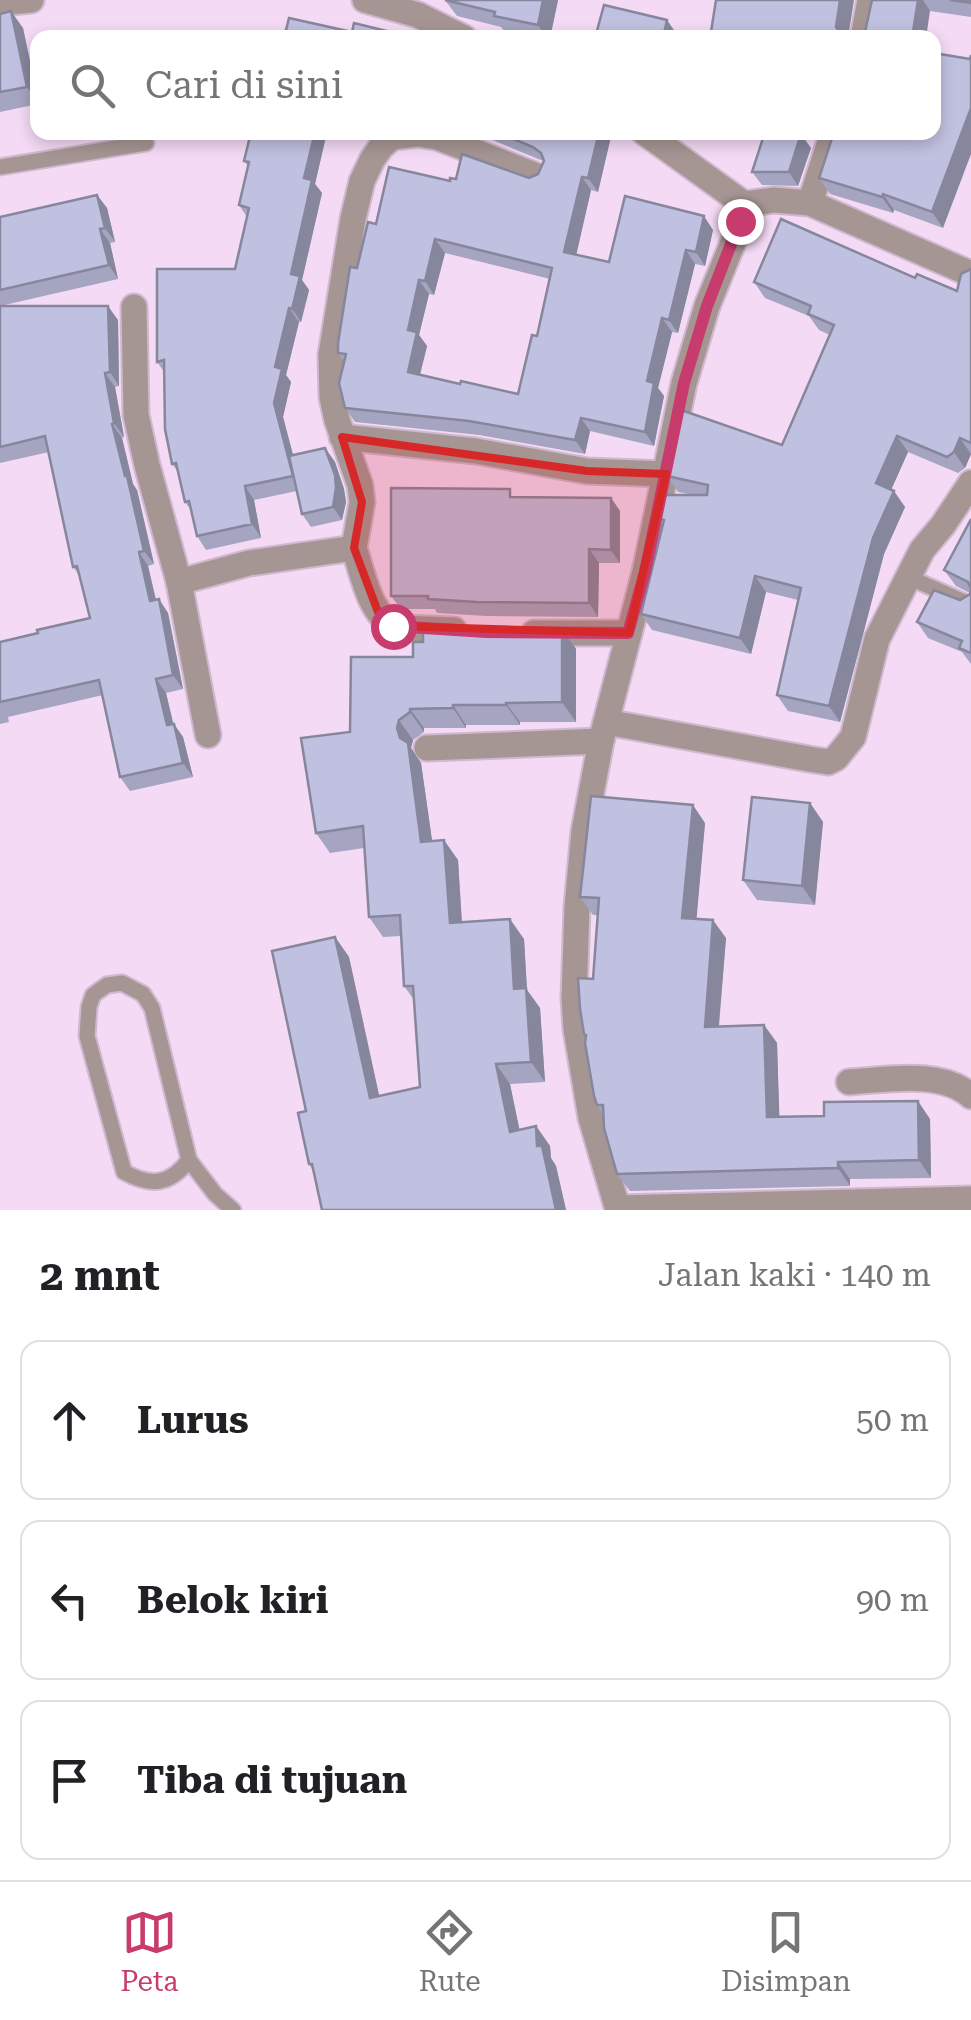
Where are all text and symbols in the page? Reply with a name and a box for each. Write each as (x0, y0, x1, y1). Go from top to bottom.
search box (30, 30, 941, 140)
icon: search (65, 58, 120, 113)
text: Cari di sini (145, 63, 343, 107)
route end (718, 199, 764, 245)
route start (371, 604, 417, 650)
text: 2 mnt (40, 1251, 160, 1300)
text: Jalan kaki · 140 m (658, 1256, 931, 1294)
icon: ahead (42, 1393, 97, 1448)
text: Lurus (137, 1398, 249, 1442)
text: 50 m (856, 1401, 929, 1439)
icon: left (42, 1573, 97, 1628)
text: Belok kiri (137, 1578, 328, 1622)
text: 90 m (856, 1581, 929, 1619)
icon: arrive (42, 1753, 97, 1808)
text: Tiba di tujuan (137, 1758, 407, 1802)
tab: Peta (120, 1905, 178, 1998)
tab: Rute (419, 1905, 481, 1998)
tab: Disimpan (721, 1905, 851, 1998)

